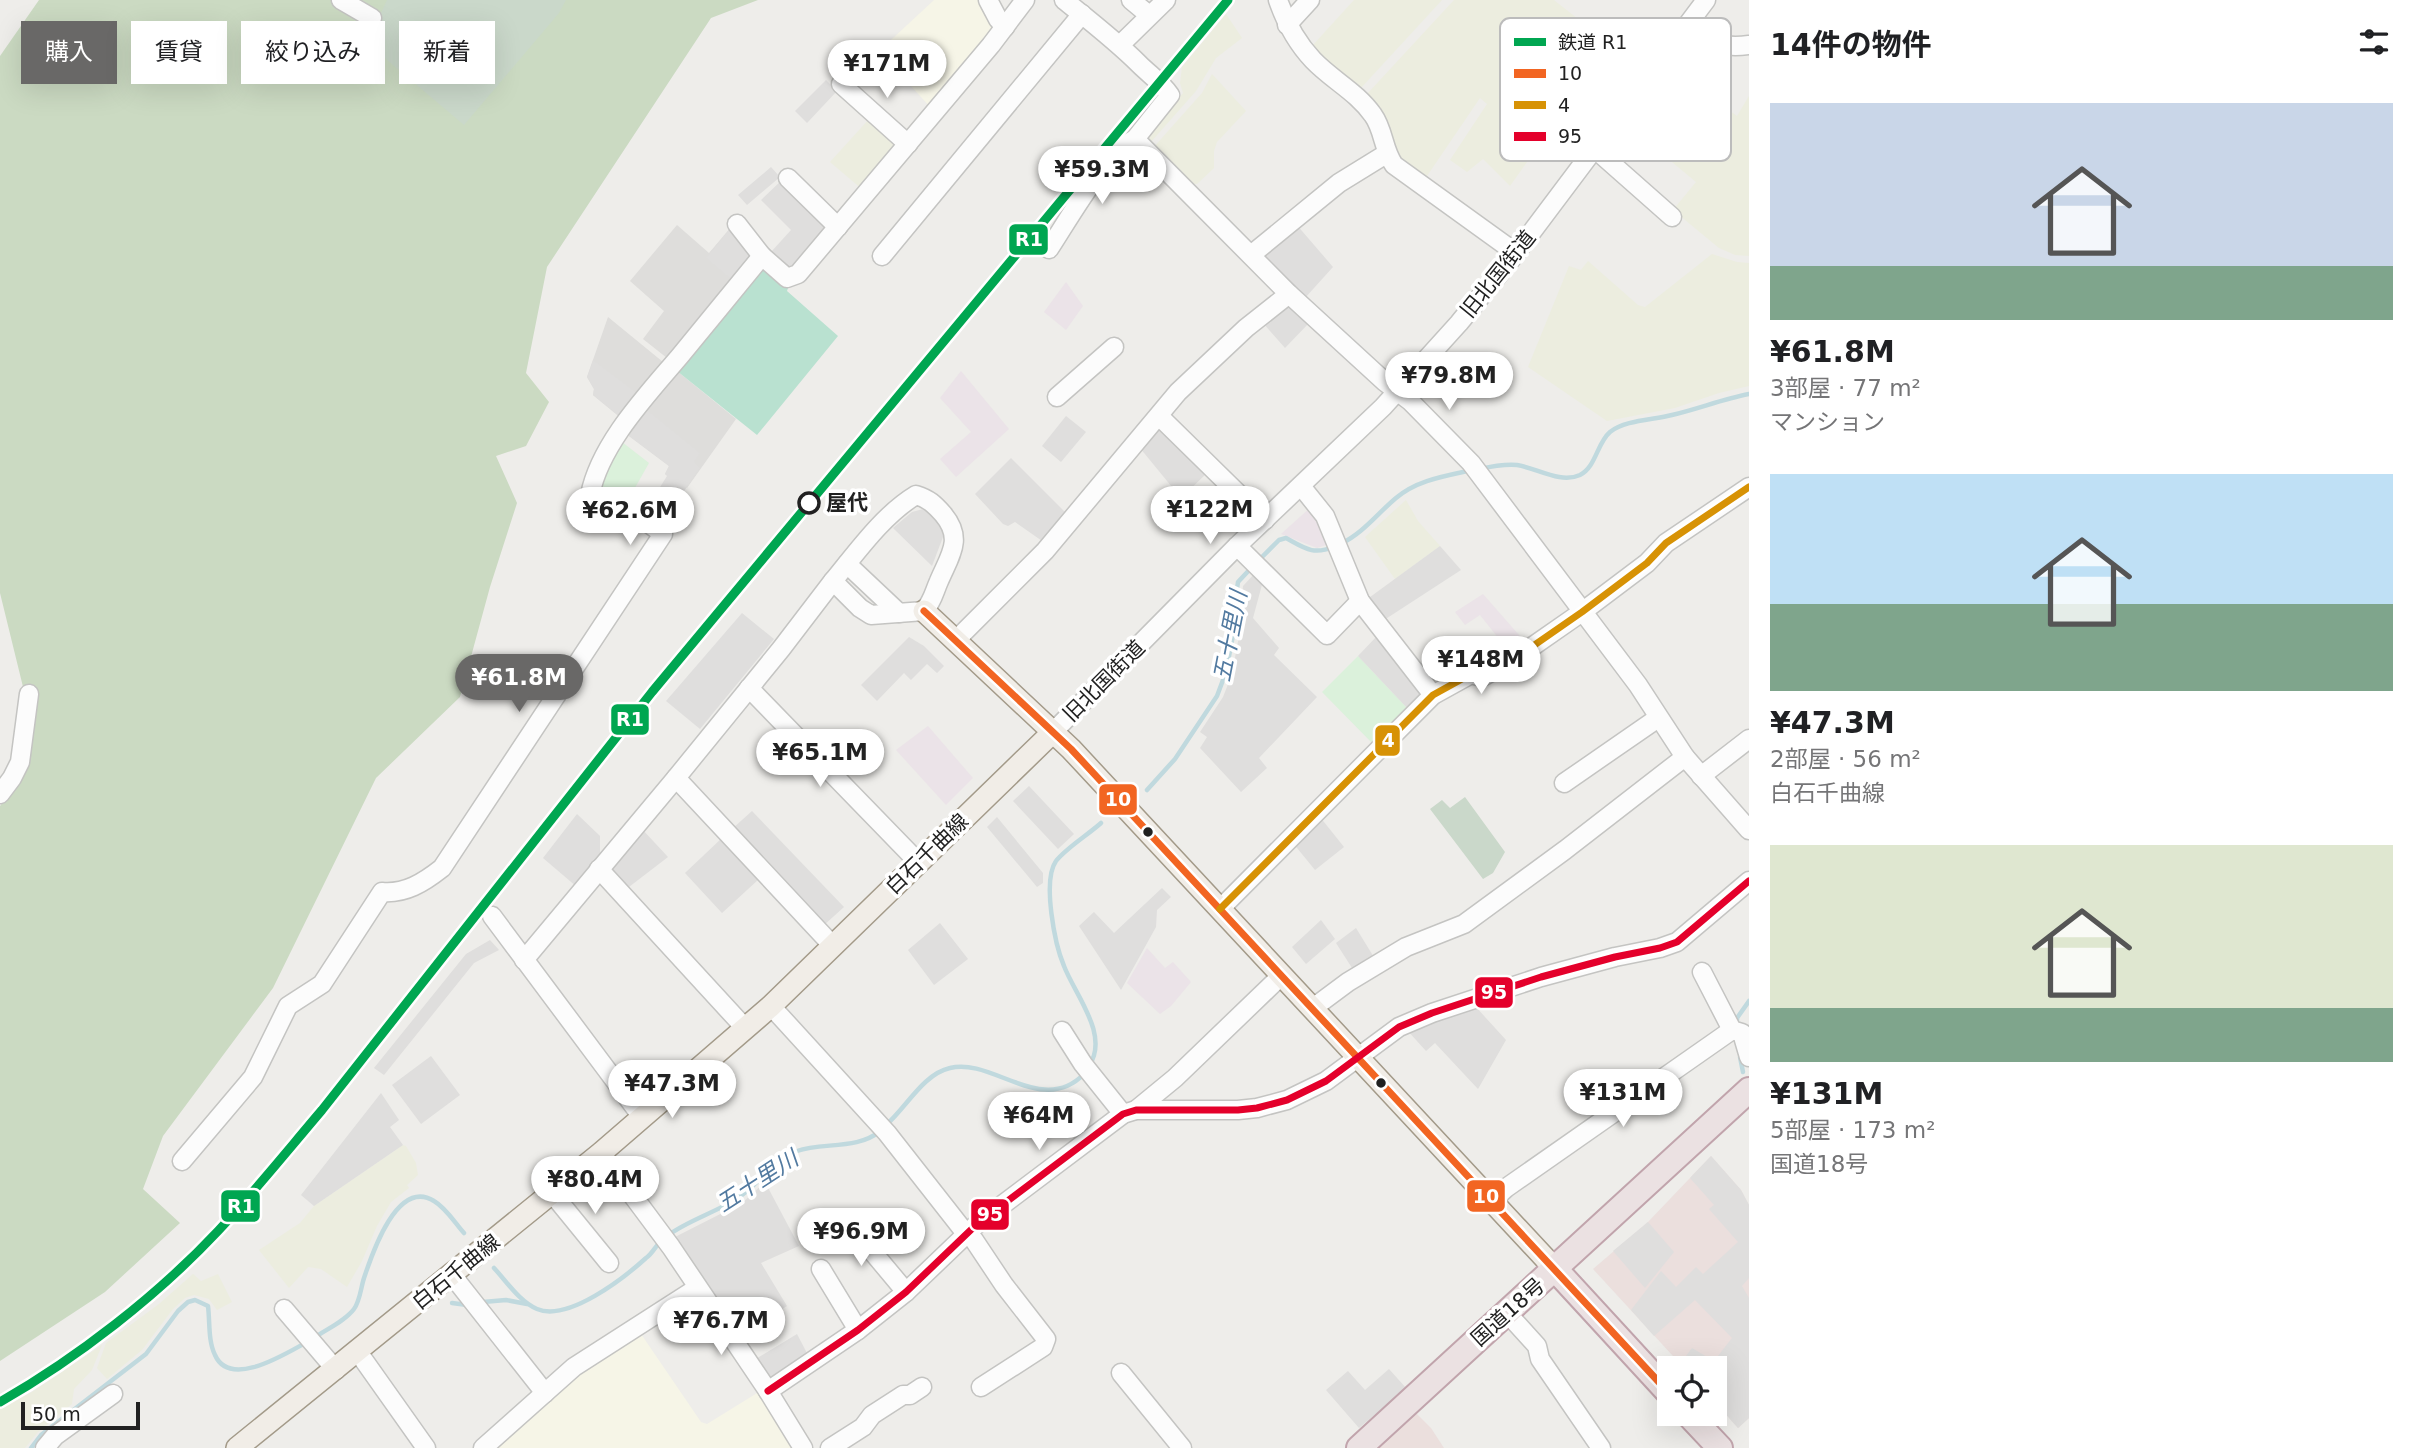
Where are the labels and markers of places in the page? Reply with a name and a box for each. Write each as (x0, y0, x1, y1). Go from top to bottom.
pin: ¥171M (838, 41, 936, 100)
pin: ¥59.3M (1045, 146, 1159, 206)
pin: ¥79.8M (1392, 352, 1506, 412)
pin: ¥122M (1161, 486, 1259, 546)
pin: ¥62.6M (573, 488, 687, 547)
place label: 屋代 (826, 491, 868, 515)
marker: 屋代 (798, 492, 820, 514)
pin: ¥148M (1432, 636, 1530, 696)
pin: ¥61.8M (462, 654, 576, 714)
pin: ¥65.1M (763, 730, 877, 789)
unlabelled marker (1141, 825, 1155, 839)
pin: ¥47.3M (615, 1060, 729, 1120)
pin: ¥131M (1574, 1070, 1672, 1129)
unlabelled marker (1374, 1076, 1388, 1090)
pin: ¥64M (998, 1092, 1080, 1152)
pin: ¥80.4M (538, 1156, 652, 1216)
pin: ¥96.9M (804, 1208, 918, 1268)
pin: ¥76.7M (664, 1298, 778, 1357)

